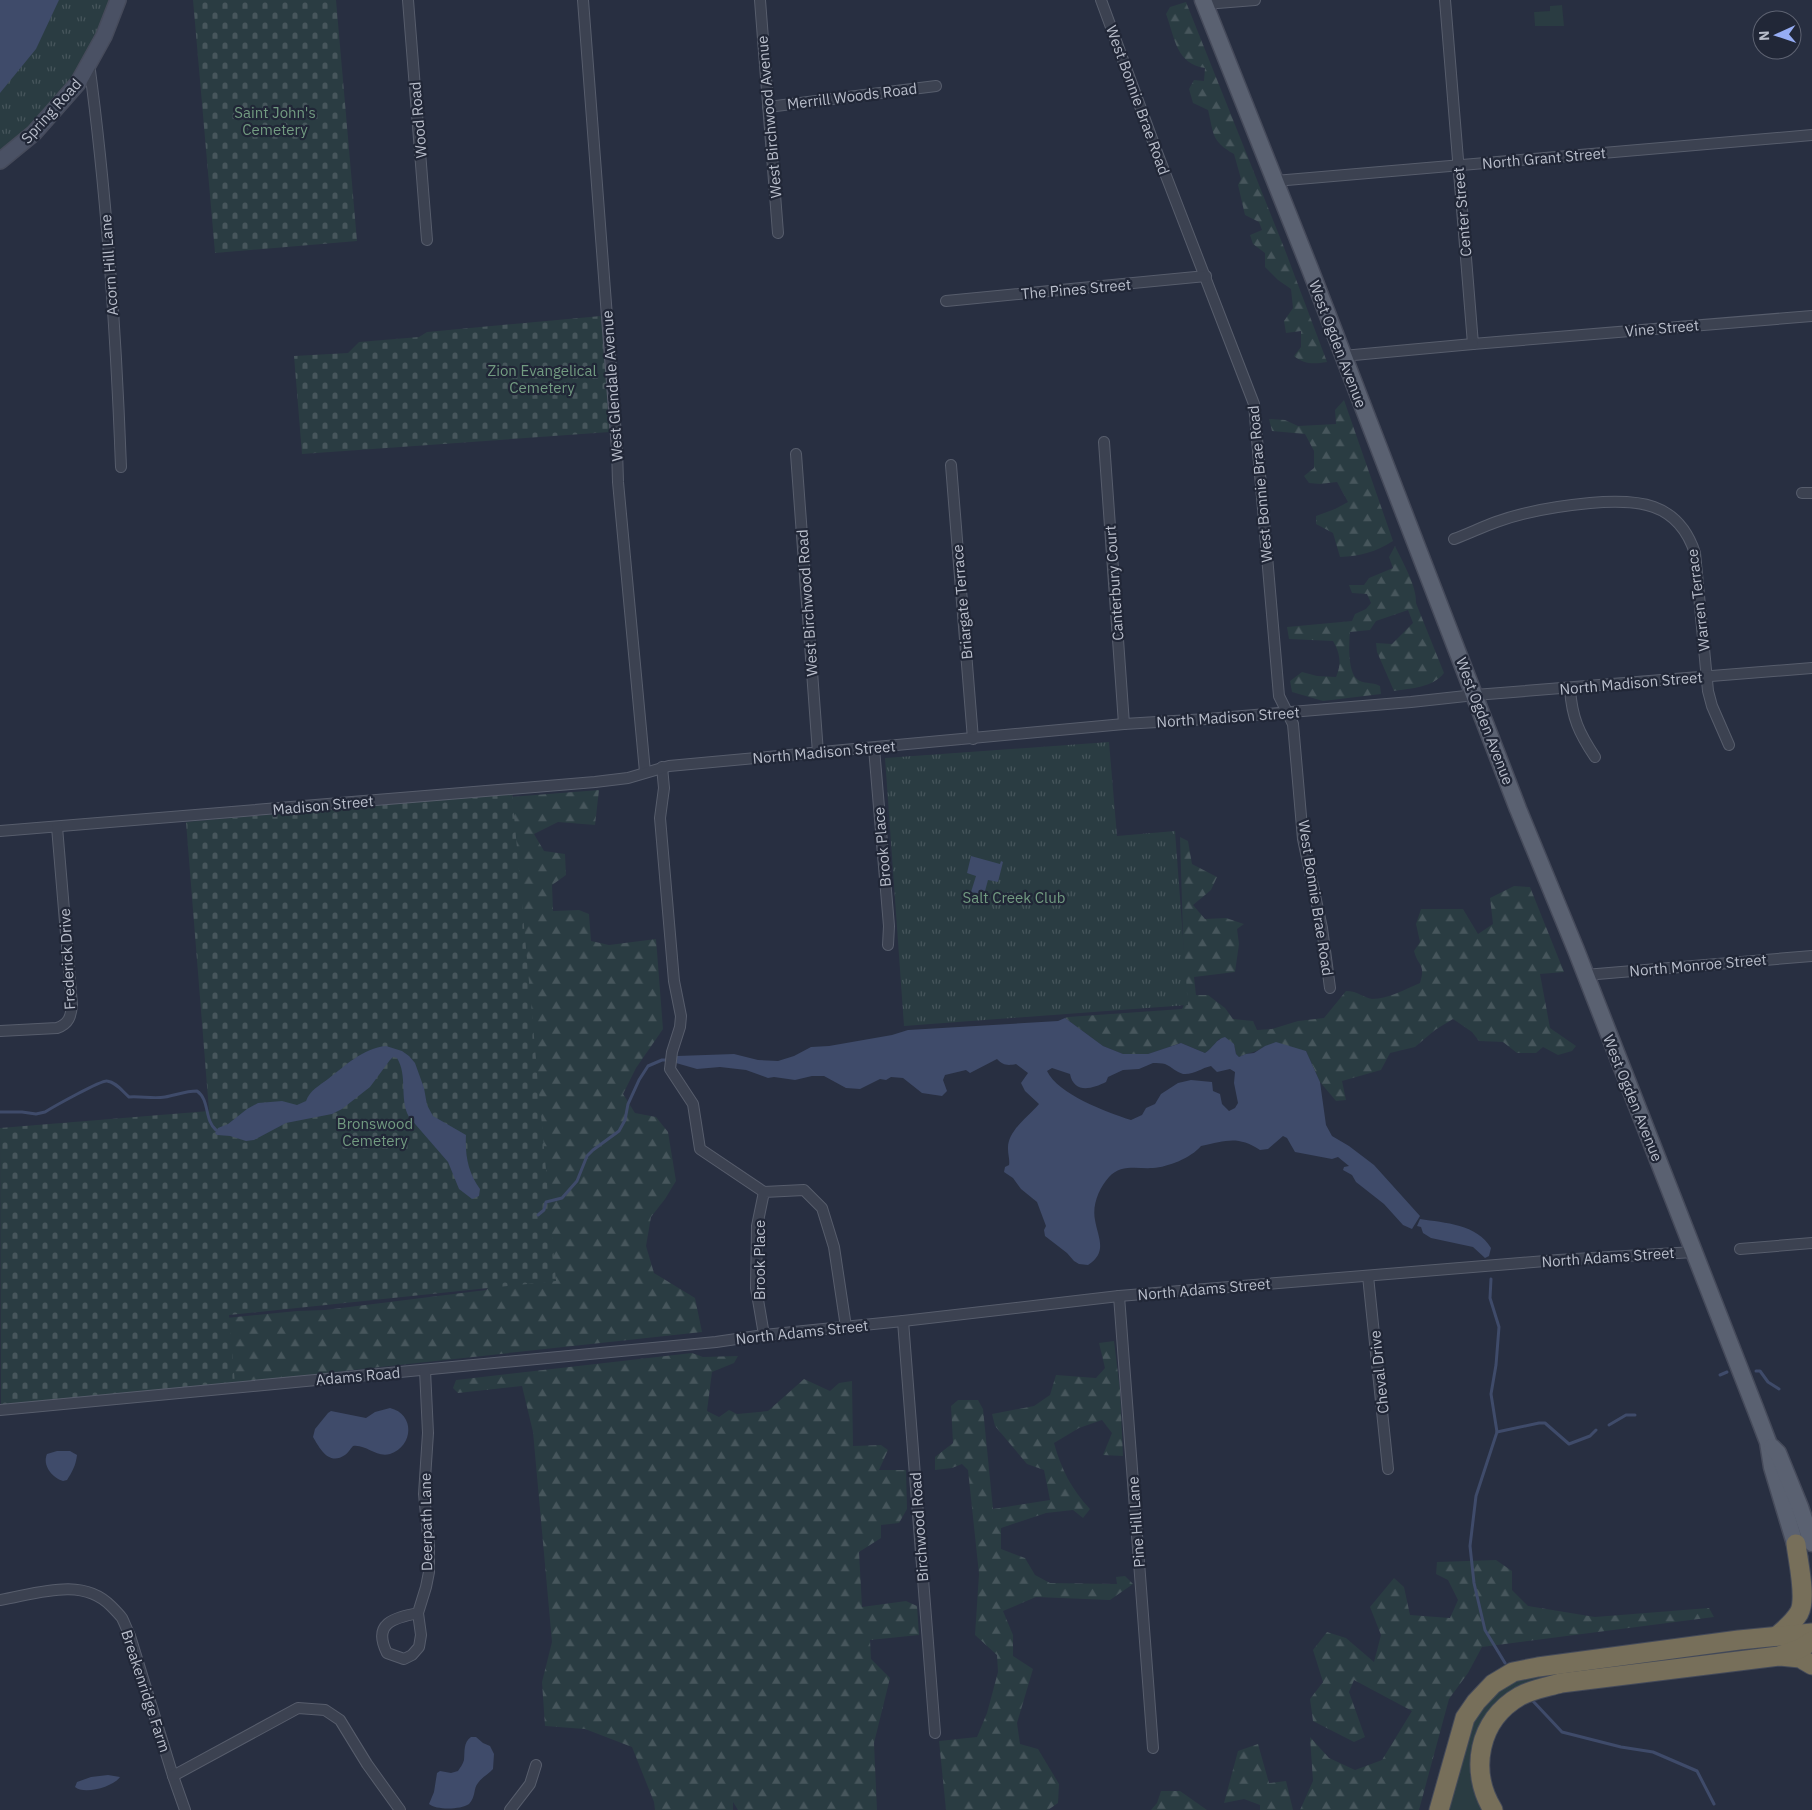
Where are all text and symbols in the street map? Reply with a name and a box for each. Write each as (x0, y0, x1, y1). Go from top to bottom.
north arrow (1752, 10, 1802, 60)
street label: West Bonnie Brae Road (1102, 23, 1174, 177)
text: N (1755, 30, 1773, 41)
street label: West Birchwood Avenue (752, 35, 786, 199)
street label: Spring Road (17, 74, 85, 148)
street label: Merrill Woods Road (786, 79, 918, 113)
street label: Wood Road (405, 81, 431, 159)
park label: Saint John's Cemetery (234, 103, 316, 139)
street label: North Grant Street (1481, 143, 1607, 173)
street label: Center Street (1449, 166, 1475, 258)
street label: Acorn Hill Lane (96, 214, 122, 316)
street label: The Pines Street (1020, 275, 1132, 303)
street label: West Ogden Avenue (1305, 278, 1371, 410)
street label: West Glendale Avenue (597, 310, 627, 462)
street label: Vine Street (1624, 315, 1700, 341)
park label: Zion Evangelical Cemetery (488, 361, 596, 397)
street label: West Bonnie Brae Road (1244, 405, 1276, 563)
street label: Canterbury Court (1100, 525, 1128, 641)
street label: West Birchwood Road (792, 529, 822, 677)
street label: Briargate Terrace (947, 544, 977, 660)
street label: Warren Terrace (1682, 548, 1714, 652)
street label: West Ogden Avenue (1452, 655, 1518, 787)
street label: North Madison Street (1559, 667, 1703, 699)
street label: North Madison Street (1156, 703, 1300, 731)
street label: North Madison Street (752, 736, 896, 768)
street label: Madison Street (272, 791, 374, 819)
street label: Brook Place (869, 806, 895, 888)
street label: West Bonnie Brae Road (1294, 819, 1338, 977)
park label: Salt Creek Club (963, 888, 1065, 907)
street label: Frederick Drive (55, 908, 79, 1010)
street label: North Monroe Street (1629, 950, 1767, 980)
street label: West Ogden Avenue (1599, 1032, 1667, 1164)
park label: Bronswood Cemetery (337, 1114, 413, 1150)
street label: Brook Place (750, 1220, 769, 1300)
street label: North Adams Street (1541, 1243, 1675, 1271)
street label: North Adams Street (1137, 1274, 1271, 1304)
street label: North Adams Street (735, 1316, 869, 1348)
street label: Cheval Drive (1365, 1329, 1393, 1415)
street label: Adams Road (315, 1363, 401, 1389)
street label: Birchwood Road (906, 1472, 932, 1582)
street label: Deerpath Lane (416, 1473, 436, 1571)
street label: Pine Hill Lane (1123, 1476, 1149, 1568)
street label: Breakenridge Farm (117, 1627, 175, 1755)

